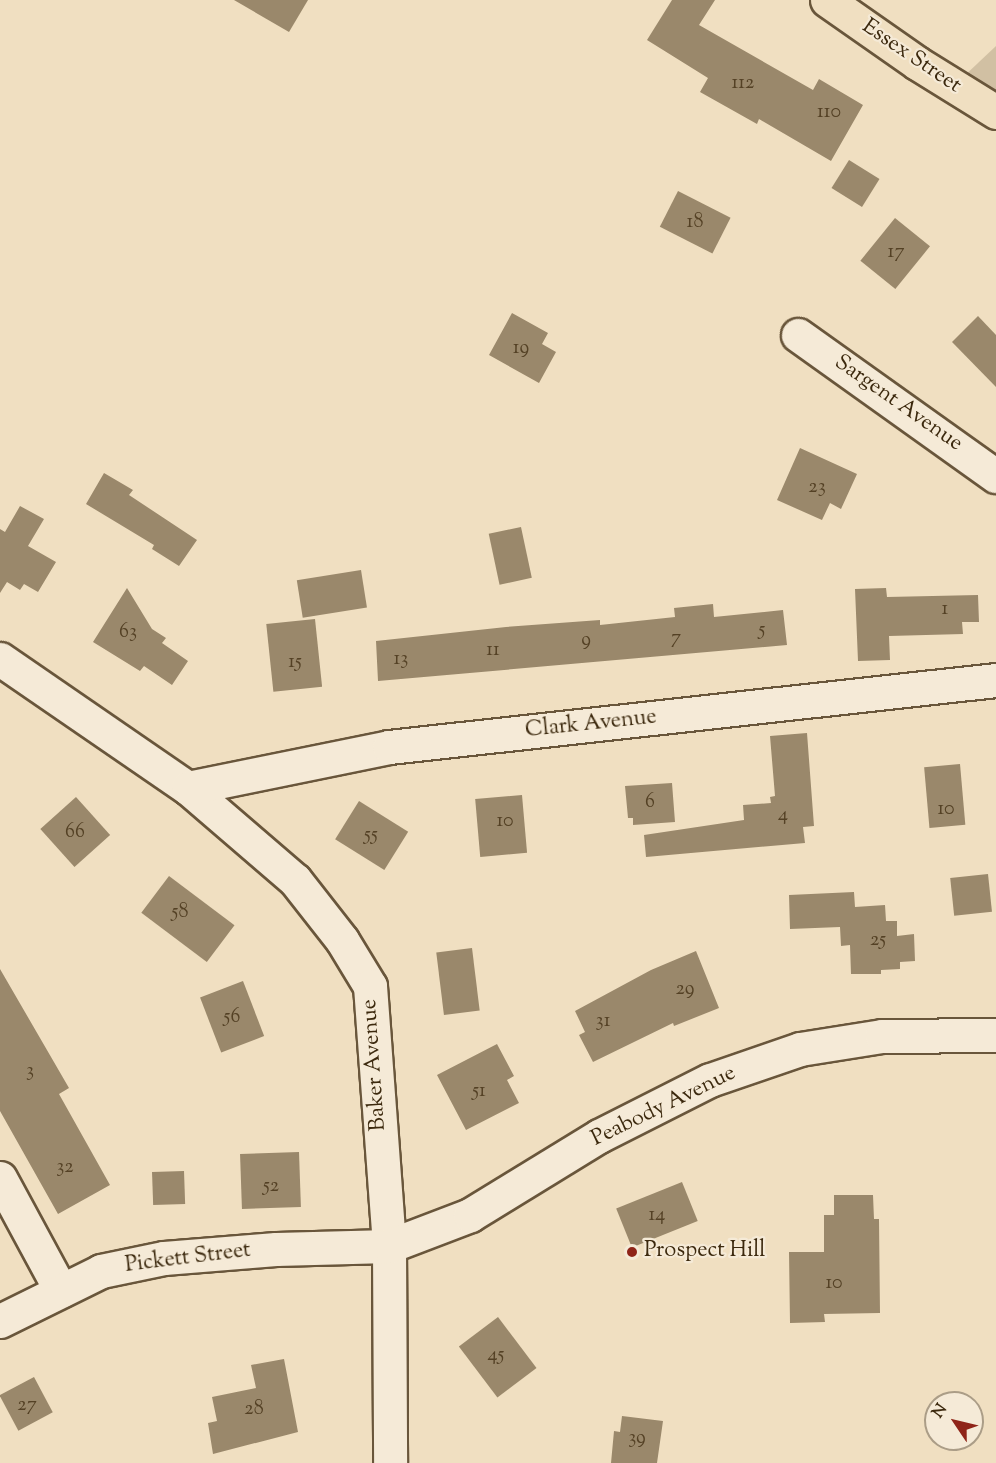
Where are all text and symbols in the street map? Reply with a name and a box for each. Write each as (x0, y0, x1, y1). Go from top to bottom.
street label: Essex Street (856, 14, 966, 100)
house number: 112 (732, 71, 754, 95)
house number: 110 (817, 100, 841, 124)
house number: 18 (687, 210, 703, 234)
house number: 17 (888, 240, 904, 264)
house number: 19 (513, 336, 529, 360)
street label: Sargent Avenue (829, 350, 967, 458)
house number: 23 (808, 475, 826, 499)
house number: 1 (942, 597, 948, 621)
house number: 5 (759, 618, 765, 642)
house number: 63 (119, 620, 137, 644)
house number: 7 (671, 626, 681, 650)
house number: 9 (581, 628, 591, 652)
house number: 11 (486, 638, 500, 662)
house number: 13 (394, 647, 408, 671)
house number: 15 (288, 650, 302, 674)
street label: Clark Avenue (524, 705, 658, 745)
house number: 6 (645, 790, 655, 814)
house number: 10 (937, 797, 955, 821)
house number: 4 (778, 803, 788, 827)
house number: 10 (496, 809, 514, 833)
house number: 66 (65, 820, 85, 844)
house number: 55 (364, 823, 378, 847)
house number: 58 (172, 900, 188, 924)
house number: 25 (870, 928, 886, 952)
house number: 29 (675, 977, 695, 1001)
street label: Baker Avenue (357, 998, 393, 1132)
house number: 56 (224, 1005, 240, 1029)
house number: 31 (596, 1009, 610, 1033)
house number: 3 (26, 1059, 34, 1083)
street label: Peabody Avenue (588, 1061, 740, 1153)
house number: 51 (472, 1079, 486, 1103)
house number: 32 (56, 1155, 74, 1179)
house number: 52 (263, 1174, 279, 1198)
house number: 14 (649, 1203, 665, 1227)
street label: Pickett Street (124, 1238, 252, 1280)
place label: Prospect Hill (644, 1239, 765, 1265)
marker: Prospect Hill (625, 1245, 639, 1259)
house number: 10 (825, 1271, 843, 1295)
house number: 45 (488, 1343, 504, 1367)
north arrow (924, 1391, 984, 1451)
house number: 27 (17, 1393, 37, 1417)
house number: 28 (244, 1397, 264, 1421)
text: N (927, 1400, 954, 1423)
house number: 39 (628, 1426, 646, 1450)

